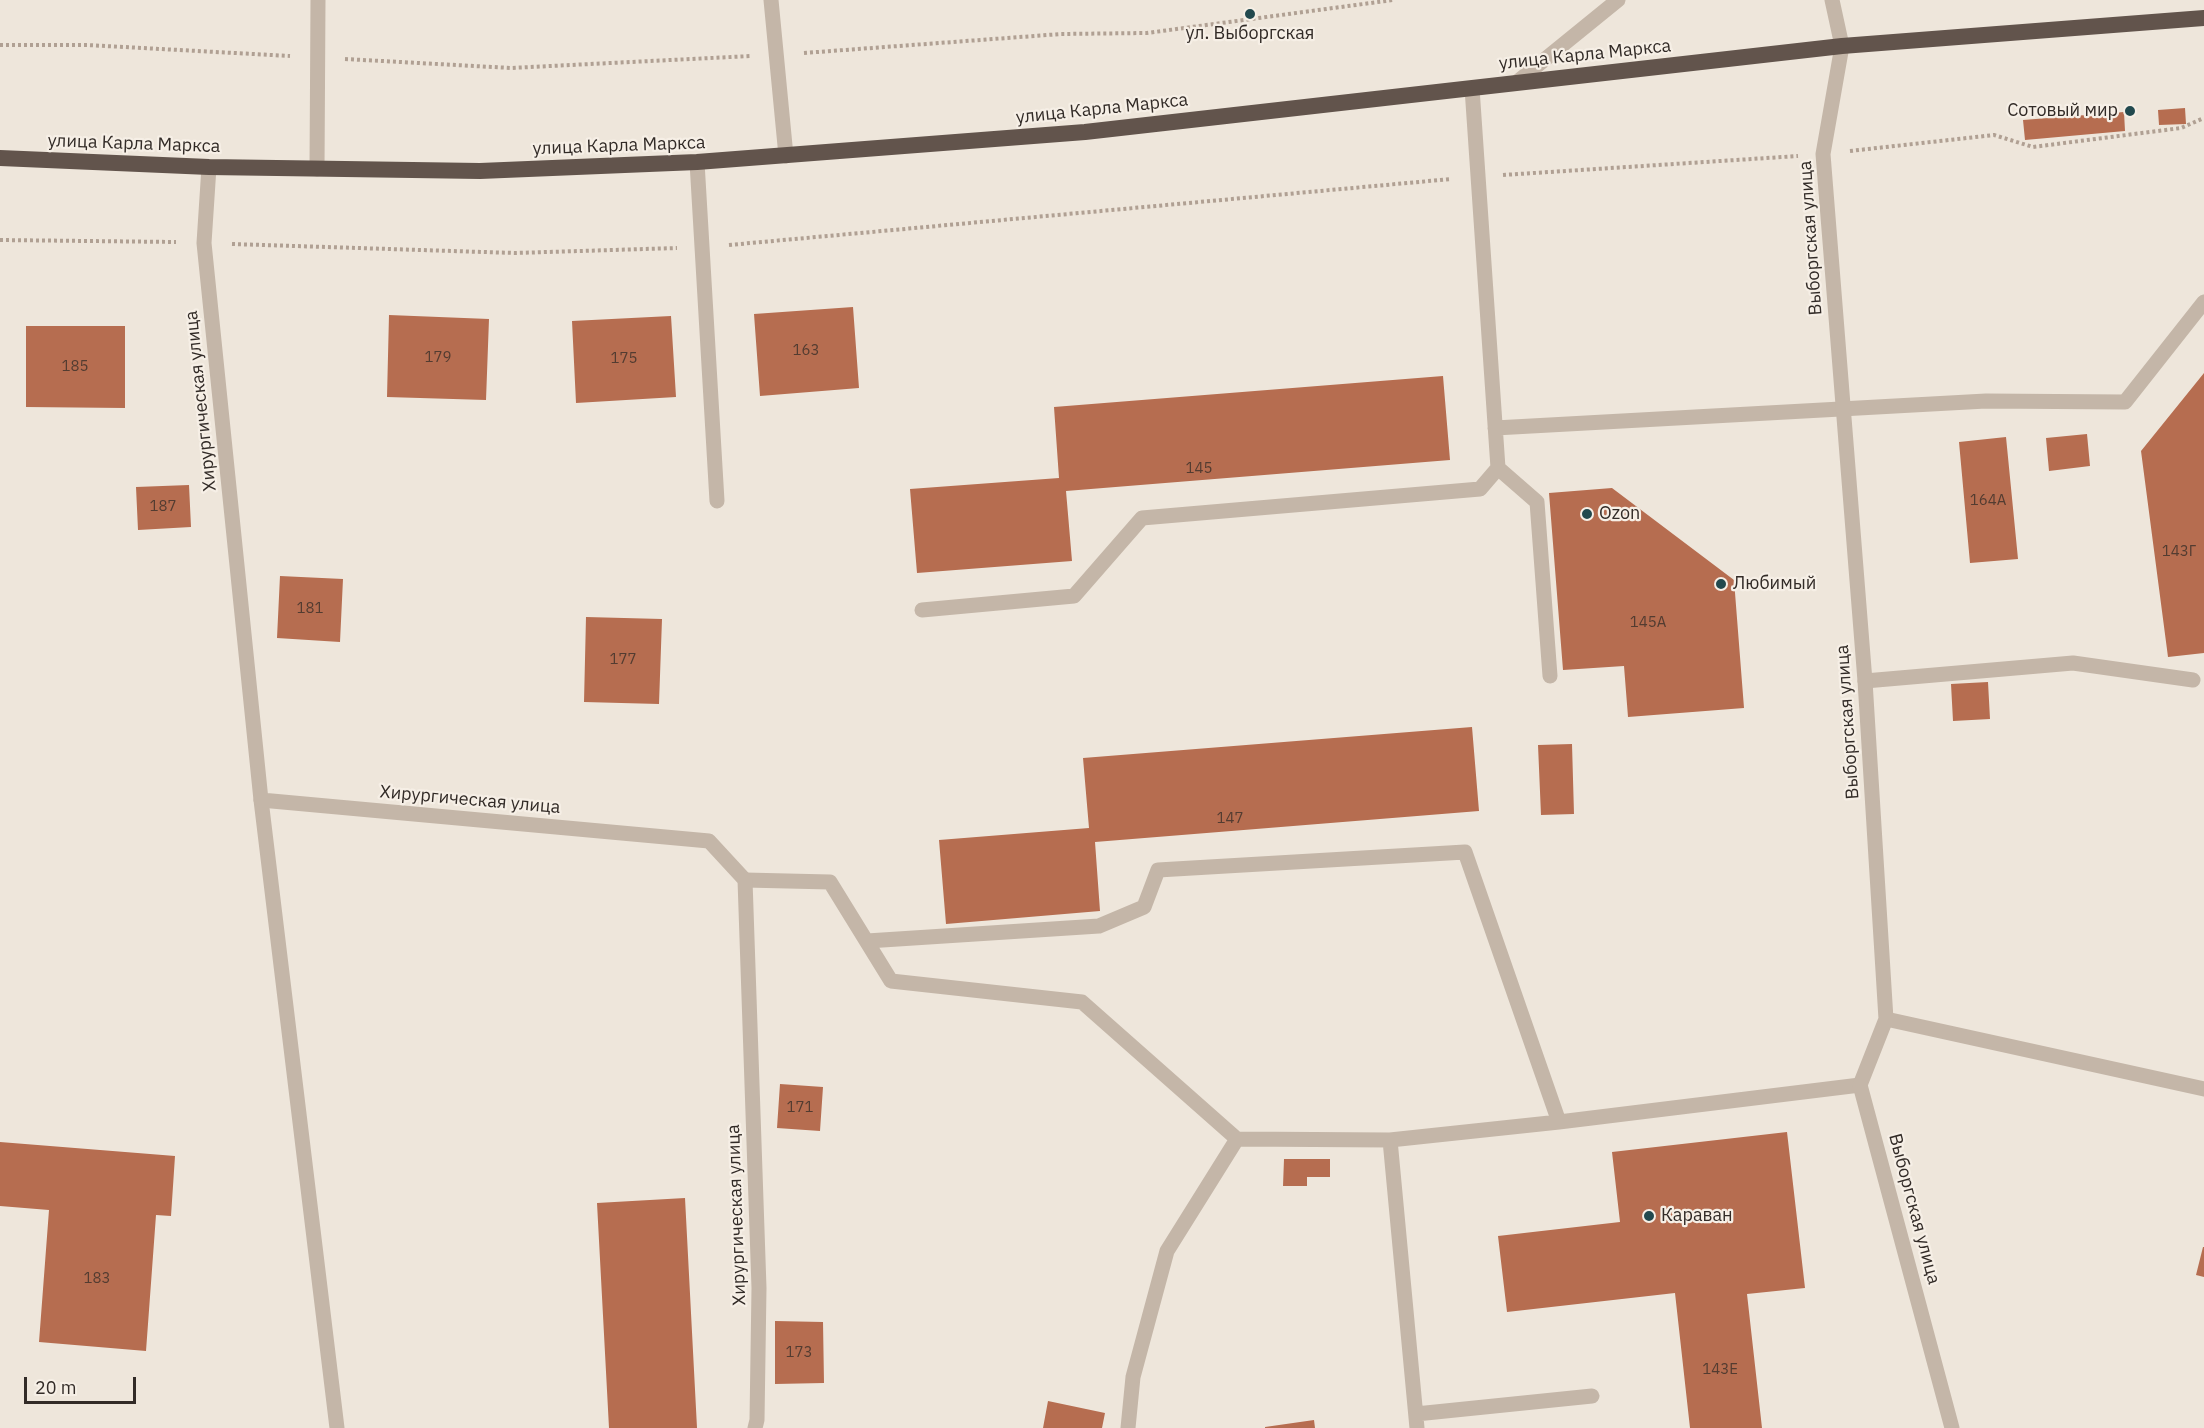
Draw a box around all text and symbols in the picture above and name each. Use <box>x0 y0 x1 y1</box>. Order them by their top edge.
marker: ул. Выборгская <box>1243 7 1257 21</box>
place label: ул. Выборгская <box>1186 23 1314 45</box>
street label: улица Карла Маркса <box>1498 35 1672 75</box>
street label: улица Карла Маркса <box>1015 89 1189 129</box>
place label: Сотовый мир <box>2007 100 2118 122</box>
marker: Сотовый мир <box>2123 104 2137 118</box>
street label: улица Карла Маркса <box>47 130 221 158</box>
street label: улица Карла Маркса <box>532 132 706 160</box>
street label: Выборгская улица <box>1795 160 1827 316</box>
street label: Хирургическая улица <box>181 310 221 492</box>
house number: 163 <box>793 342 819 360</box>
house number: 179 <box>425 349 451 367</box>
house number: 175 <box>611 350 637 368</box>
house number: 185 <box>62 358 88 376</box>
house number: 145 <box>1186 460 1212 478</box>
house number: 164А <box>1970 492 2006 510</box>
house number: 187 <box>150 498 176 516</box>
place label: Ozon <box>1599 503 1640 525</box>
marker: Ozon <box>1580 507 1594 521</box>
house number: 143Г <box>2162 543 2196 561</box>
place label: Любимый <box>1733 573 1816 595</box>
marker: Любимый <box>1714 577 1728 591</box>
house number: 181 <box>297 600 323 618</box>
house number: 145А <box>1630 614 1666 632</box>
street label: Выборгская улица <box>1832 644 1864 800</box>
house number: 177 <box>610 651 636 669</box>
street label: Хирургическая улица <box>379 781 561 819</box>
house number: 147 <box>1217 810 1243 828</box>
house number: 171 <box>787 1099 813 1117</box>
street label: Хирургическая улица <box>723 1124 751 1306</box>
street label: Выборгская улица <box>1884 1131 1944 1287</box>
place label: Караван <box>1661 1205 1733 1227</box>
marker: Караван <box>1642 1209 1656 1223</box>
house number: 183 <box>84 1270 110 1288</box>
house number: 173 <box>786 1344 812 1362</box>
house number: 143Е <box>1702 1361 1738 1379</box>
scale bar <box>27 1365 140 1403</box>
text: 20 m <box>35 1376 77 1399</box>

